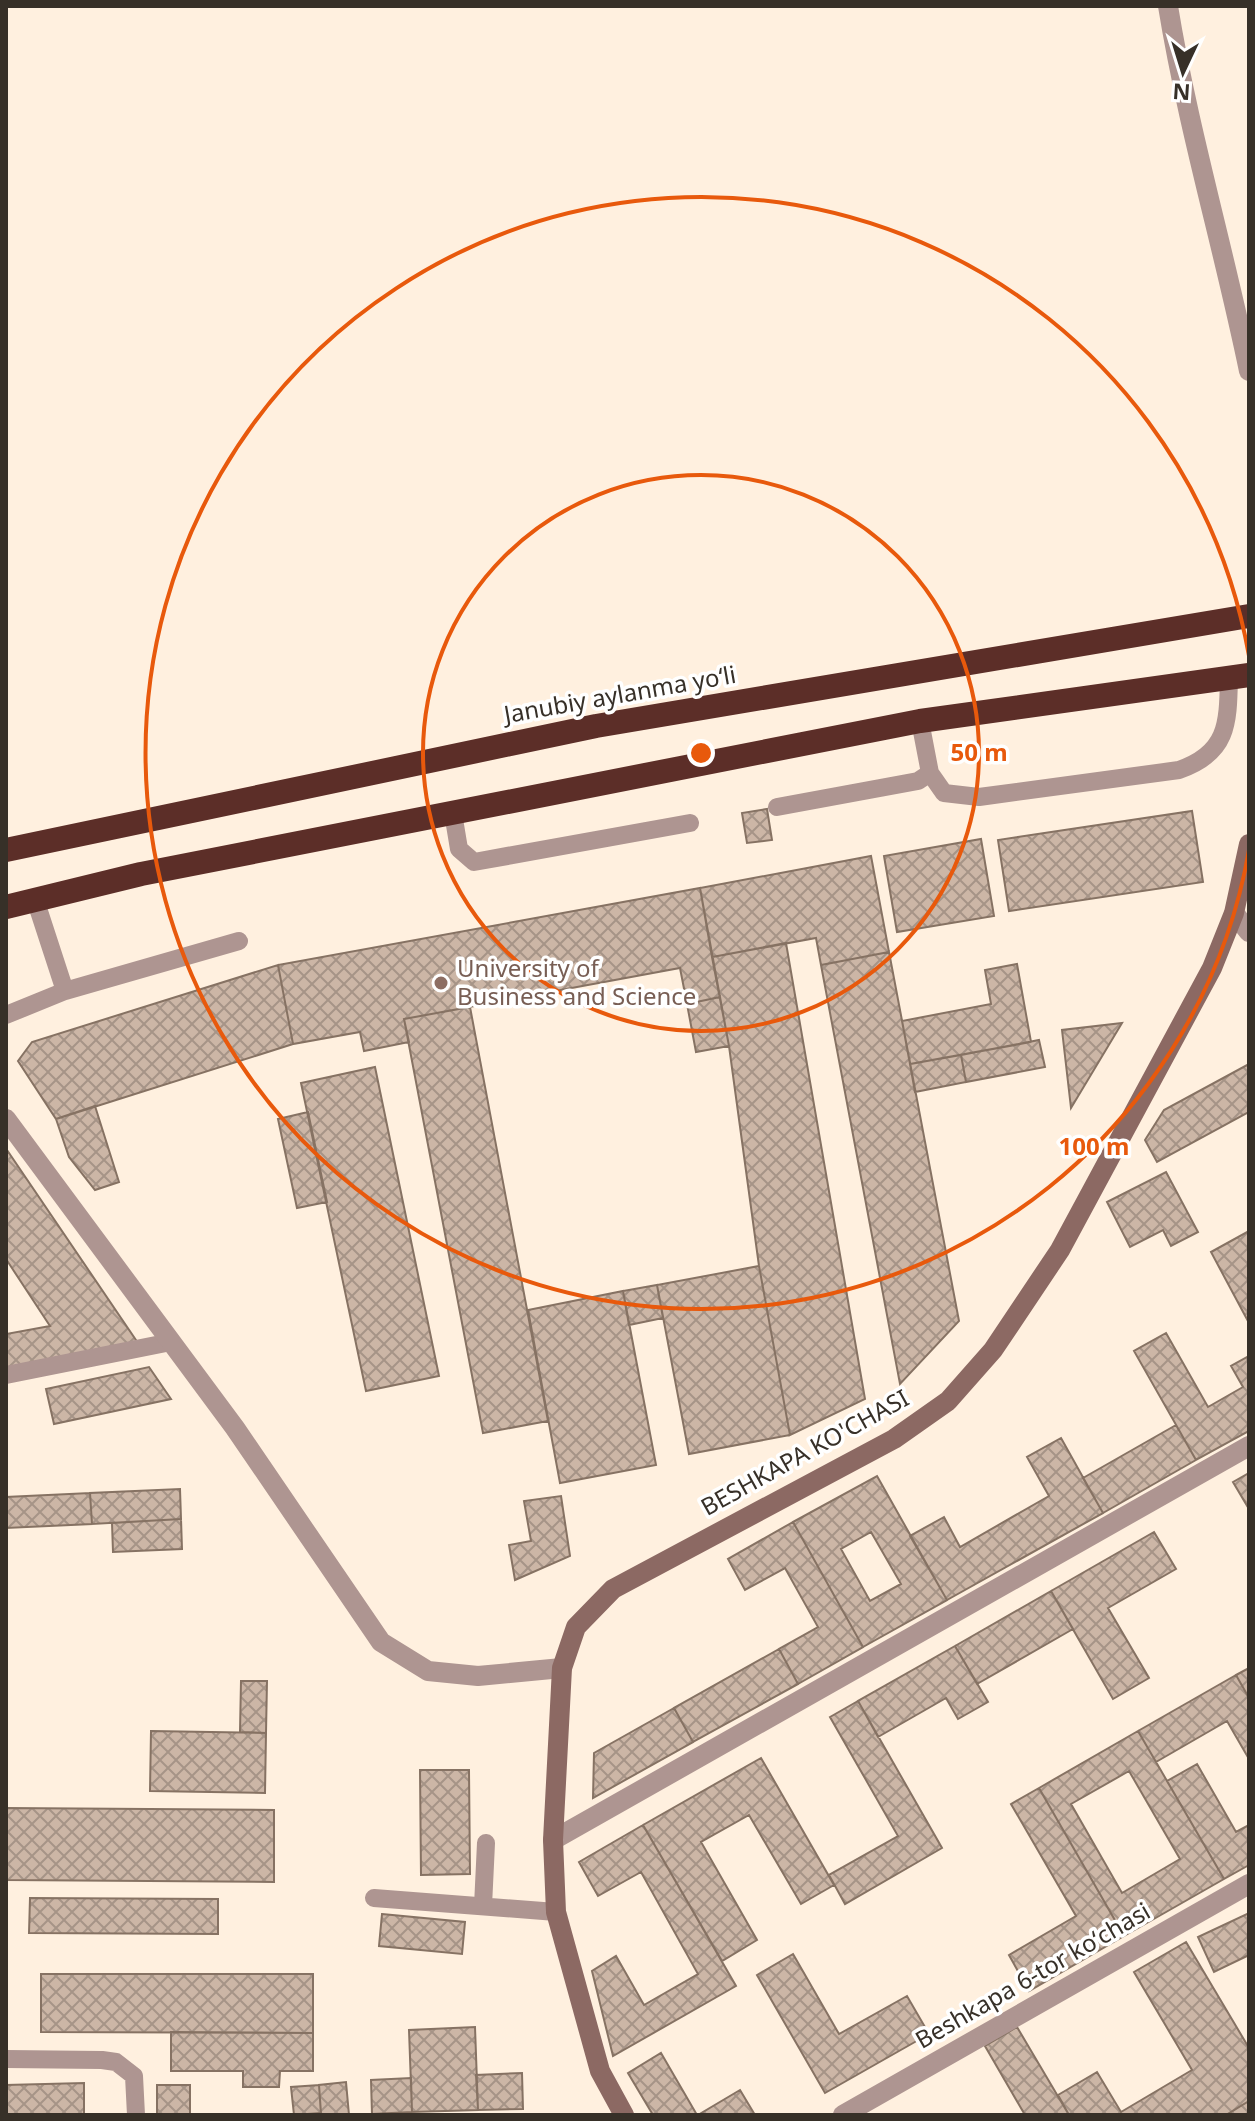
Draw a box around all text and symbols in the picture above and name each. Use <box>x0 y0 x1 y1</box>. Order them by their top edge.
north arrow <box>1143 32 1223 112</box>
text: N <box>1172 77 1192 109</box>
street label: Janubiy aylanma yoʻli <box>499 657 738 731</box>
text: 50 m <box>950 735 1008 768</box>
centre of rings <box>687 739 715 767</box>
place label: University of Business and Science <box>457 951 696 1012</box>
marker: University of Business and Science <box>432 974 450 992</box>
text: 100 m <box>1059 1129 1129 1162</box>
street label: BESHKAPA KO'CHASI <box>694 1381 914 1523</box>
street label: Beshkapa 6-tor koʻchasi <box>909 1894 1156 2056</box>

